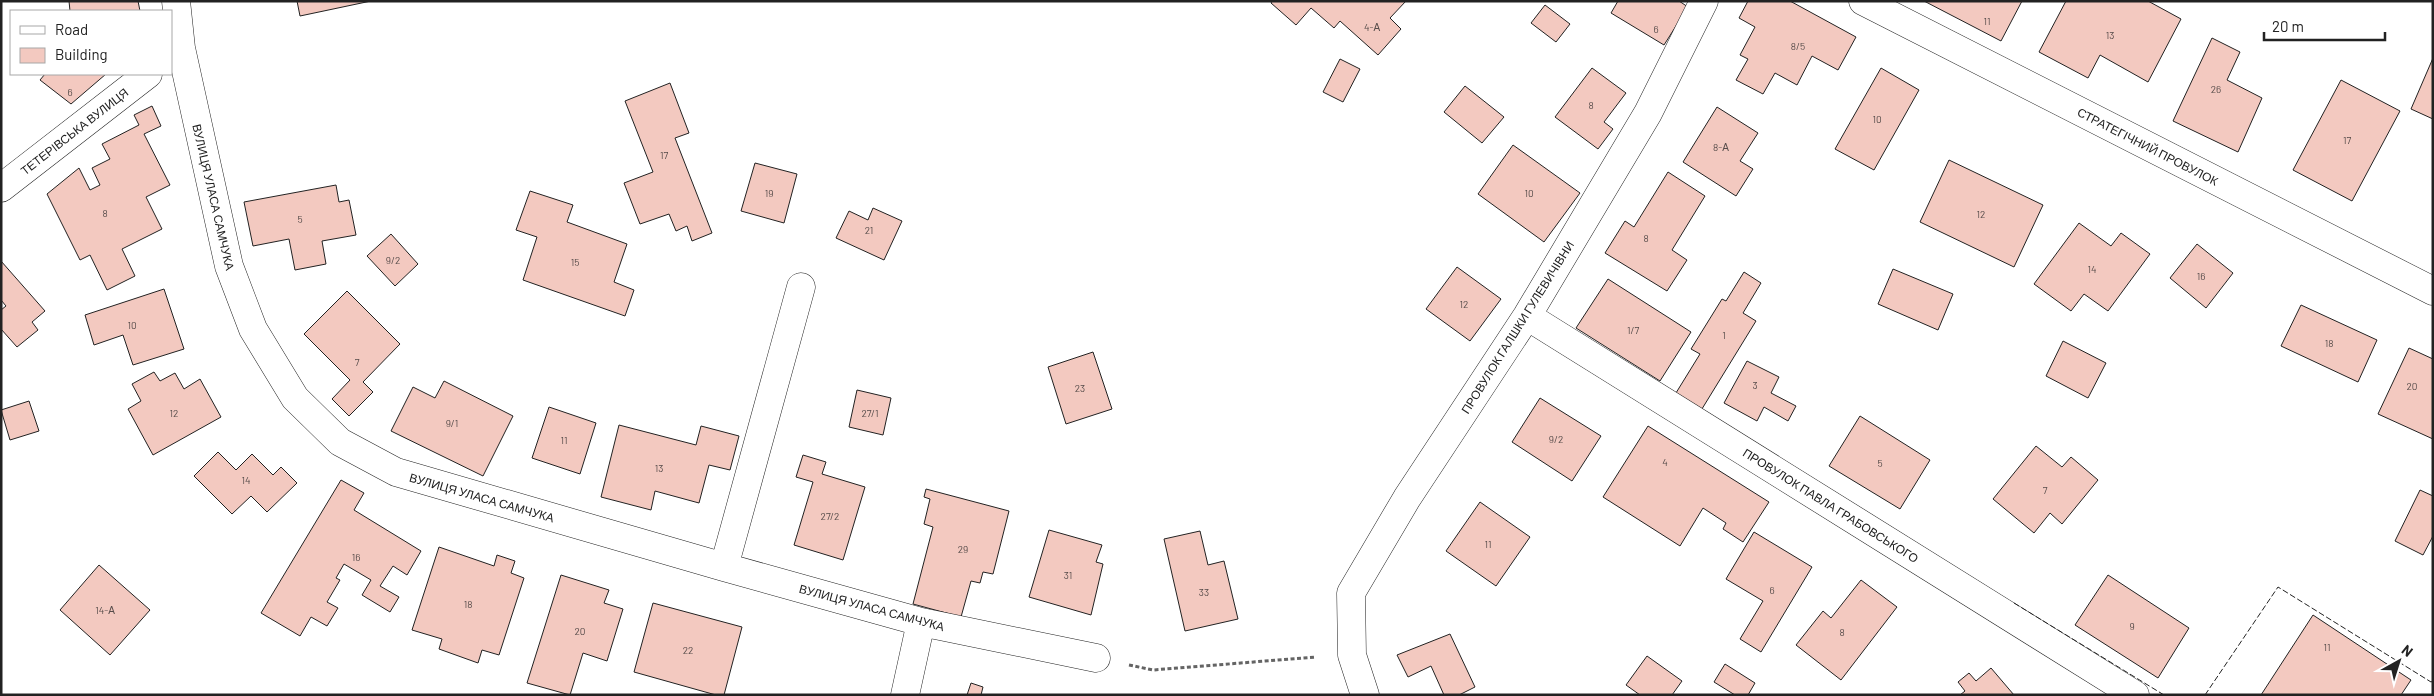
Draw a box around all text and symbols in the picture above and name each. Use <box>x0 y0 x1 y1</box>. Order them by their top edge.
legend <box>10 10 172 75</box>
scale bar <box>2264 10 2385 42</box>
house number: 11 <box>1983 15 1991 27</box>
text: 20 m <box>2272 17 2304 35</box>
text: Road <box>55 20 88 38</box>
house number: 4-А <box>1364 21 1380 33</box>
house number: 6 <box>1653 23 1659 35</box>
house number: 13 <box>2106 29 2114 41</box>
house number: 8/5 <box>1791 40 1805 52</box>
text: Building <box>55 45 108 63</box>
house number: 26 <box>2211 83 2221 95</box>
street label: ТЕТЕРІВСЬКА ВУЛИЦЯ <box>18 85 131 178</box>
house number: 6 <box>67 86 73 98</box>
house number: 8 <box>1588 99 1594 111</box>
street label: СТРАТЕГІЧНИЙ ПРОВУЛОК <box>2075 104 2221 188</box>
house number: 10 <box>1872 113 1882 125</box>
street label: ВУЛИЦЯ УЛАСА САМЧУКА <box>189 122 238 272</box>
house number: 17 <box>2343 134 2351 146</box>
house number: 8-А <box>1713 141 1729 153</box>
house number: 17 <box>660 149 668 161</box>
house number: 19 <box>765 187 773 199</box>
house number: 10 <box>1524 187 1534 199</box>
house number: 8 <box>102 207 108 219</box>
house number: 12 <box>1977 208 1985 220</box>
house number: 5 <box>297 213 303 225</box>
house number: 21 <box>865 224 873 236</box>
house number: 8 <box>1643 232 1649 244</box>
street label: ПРОВУЛОК ГАЛШКИ ГУЛЕВИЧІВНИ <box>1458 238 1576 416</box>
house number: 9/2 <box>386 254 400 266</box>
house number: 15 <box>571 256 579 268</box>
house number: 14 <box>2087 263 2097 275</box>
house number: 16 <box>2197 270 2205 282</box>
house number: 12 <box>1460 298 1468 310</box>
house number: 10 <box>127 319 137 331</box>
house number: 1/7 <box>1627 324 1639 336</box>
house number: 1 <box>1722 329 1726 341</box>
house number: 18 <box>2325 337 2333 349</box>
house number: 7 <box>355 356 360 368</box>
house number: 3 <box>1752 379 1758 391</box>
house number: 20 <box>2406 380 2418 392</box>
house number: 23 <box>1075 382 1085 394</box>
house number: 12 <box>170 407 178 419</box>
house number: 27/1 <box>862 407 879 419</box>
house number: 9/1 <box>446 417 458 429</box>
house number: 9/2 <box>1549 433 1563 445</box>
house number: 11 <box>560 434 568 446</box>
street label: ПРОВУЛОК ПАВЛА ГРАБОВСЬКОГО <box>1741 445 1921 565</box>
house number: 4 <box>1662 456 1668 468</box>
house number: 5 <box>1877 457 1883 469</box>
house number: 13 <box>655 462 663 474</box>
street label: ВУЛИЦЯ УЛАСА САМЧУКА <box>408 470 556 525</box>
house number: 14 <box>241 474 251 486</box>
house number: 7 <box>2043 484 2048 496</box>
house number: 27/2 <box>821 510 839 522</box>
house number: 11 <box>1484 538 1492 550</box>
house number: 29 <box>958 543 968 555</box>
house number: 16 <box>352 551 360 563</box>
house number: 31 <box>1064 569 1072 581</box>
street label: ВУЛИЦЯ УЛАСА САМЧУКА <box>798 581 946 634</box>
house number: 6 <box>1769 584 1775 596</box>
house number: 33 <box>1199 586 1209 598</box>
house number: 18 <box>464 598 472 610</box>
house number: 14-А <box>95 604 115 616</box>
house number: 9 <box>2129 620 2135 632</box>
house number: 20 <box>574 625 586 637</box>
house number: 8 <box>1839 626 1845 638</box>
north arrow <box>2374 636 2424 686</box>
house number: 11 <box>2323 641 2331 653</box>
text: N <box>2399 641 2416 660</box>
house number: 22 <box>683 644 693 656</box>

